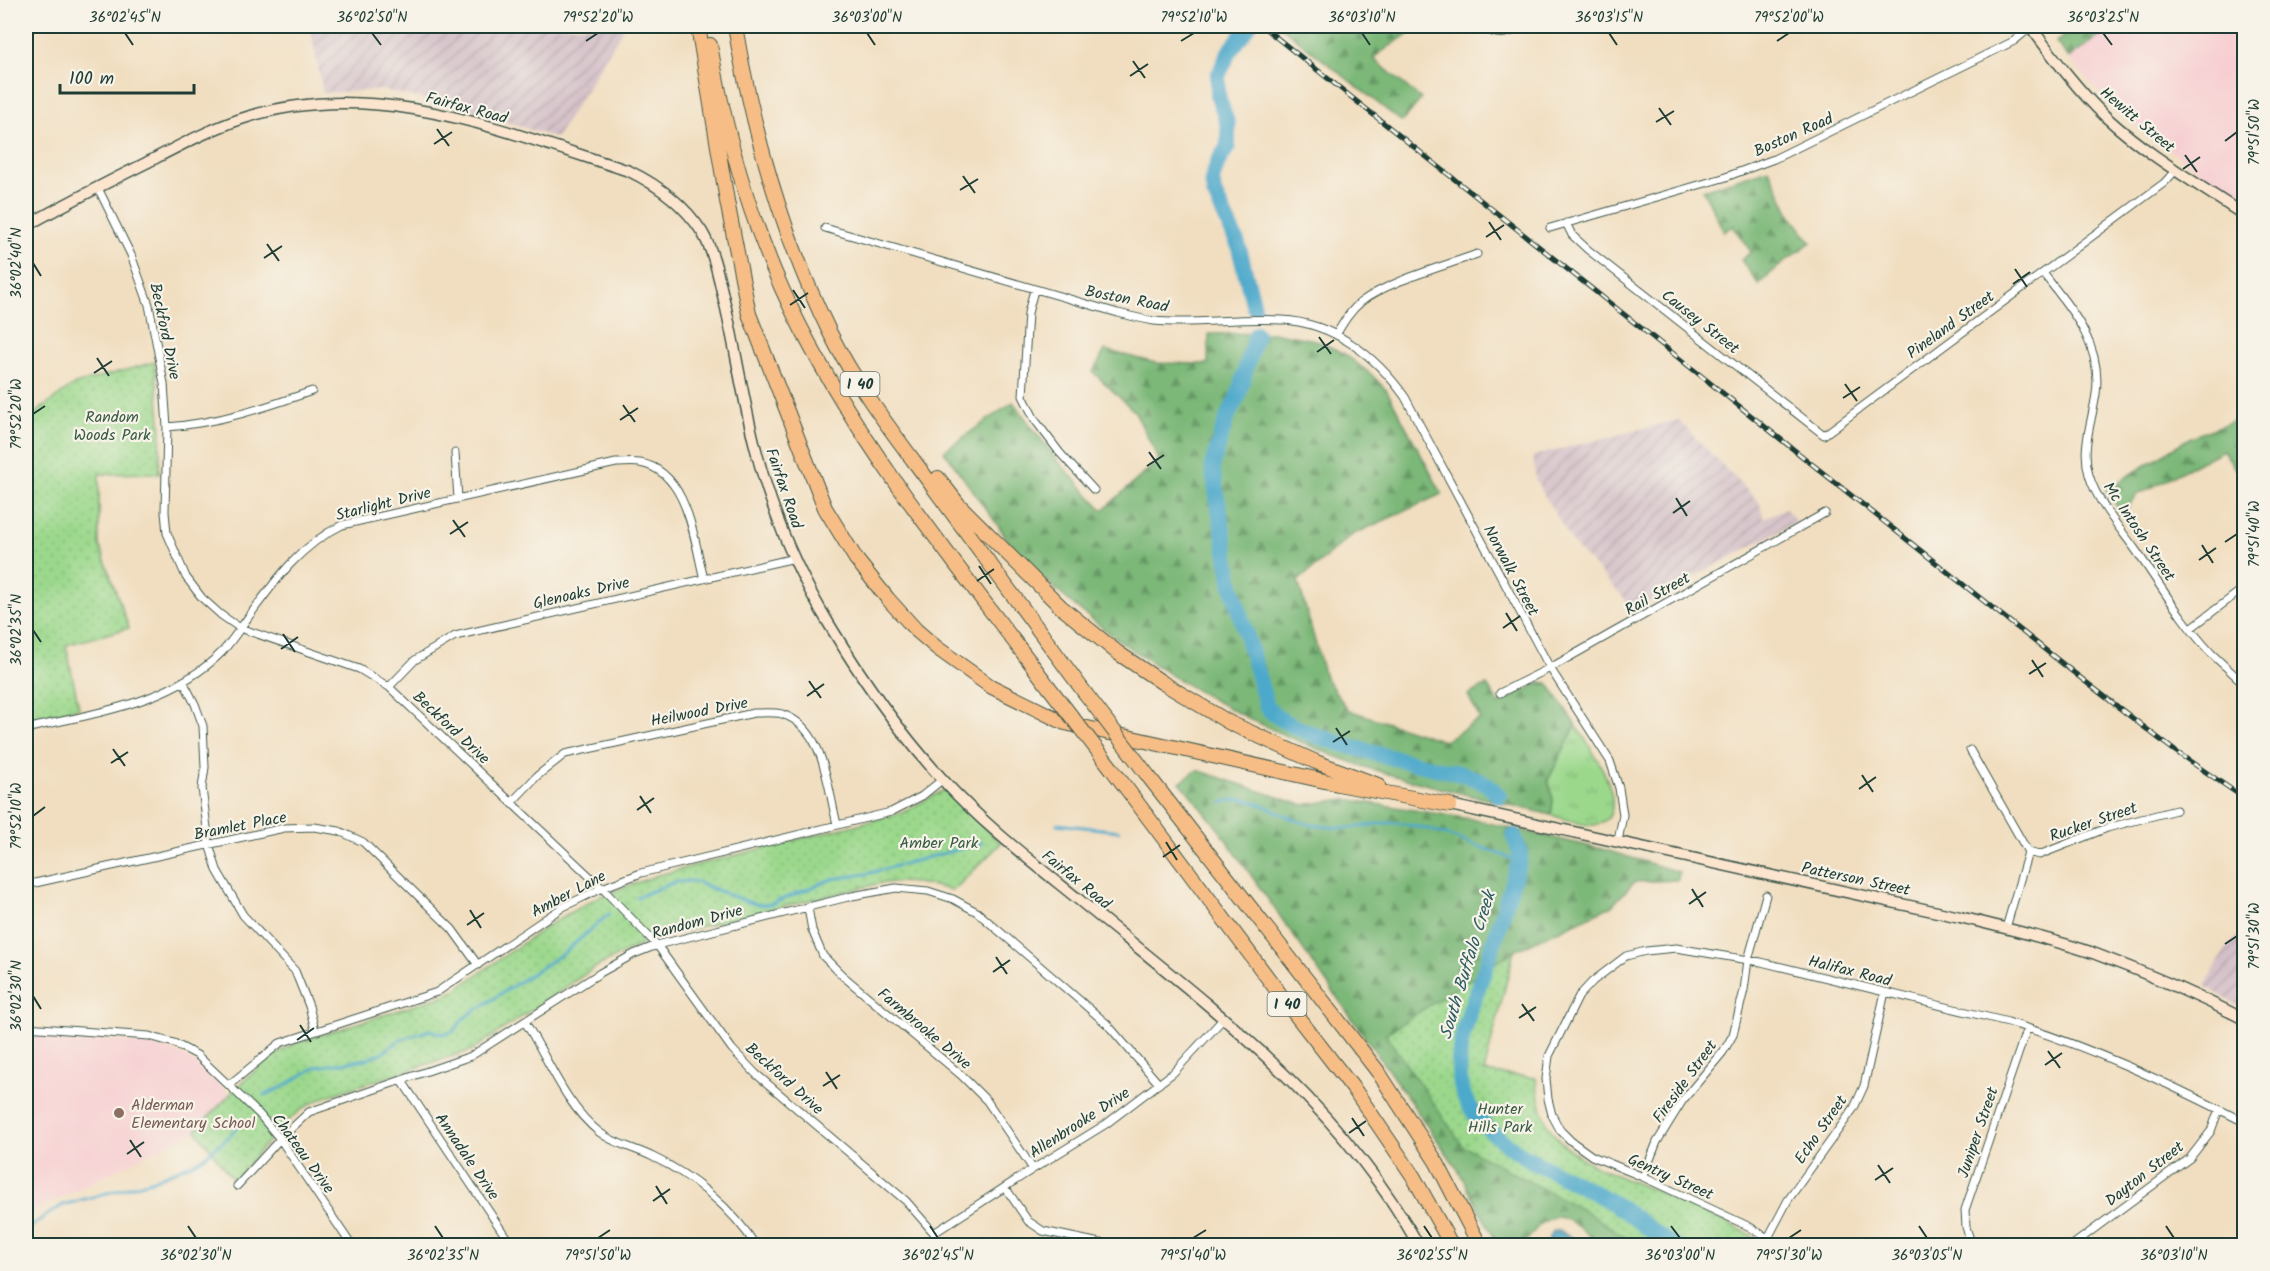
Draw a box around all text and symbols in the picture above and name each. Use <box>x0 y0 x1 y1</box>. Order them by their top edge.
text: 36°02'45"N <box>89 6 161 30</box>
text: 36°02'50"N <box>336 6 408 30</box>
text: 79°52'20"W <box>562 6 634 30</box>
text: 36°03'00"N <box>832 6 902 30</box>
text: 79°52'10"W <box>1160 6 1228 30</box>
text: 36°03'10"N <box>1328 6 1396 30</box>
text: 36°03'15"N <box>1575 6 1643 30</box>
text: 79°52'00"W <box>1754 6 1824 30</box>
text: 36°03'25"N <box>2067 6 2139 30</box>
scale bar <box>60 57 194 95</box>
text: 100 m <box>69 65 114 94</box>
street label: Hewitt Street <box>2094 81 2181 160</box>
street label: Fairfax Road <box>423 86 511 132</box>
text: 79°51'50"W <box>2243 98 2267 165</box>
street label: Boston Road <box>1750 106 1838 164</box>
text: 36°02'40"N <box>5 227 29 299</box>
street label: Boston Road <box>1083 279 1172 320</box>
street label: Beckford Drive <box>142 281 187 382</box>
street label: Causey Street <box>1656 284 1745 361</box>
street label: Pineland Street <box>1902 284 2001 366</box>
road number: I 40 <box>840 372 880 396</box>
text: 79°52'20"W <box>5 378 29 450</box>
park label: Random Woods Park <box>73 405 151 448</box>
street label: Fairfax Road <box>758 445 809 533</box>
street label: Mc Intosh Street <box>2096 477 2182 587</box>
street label: Starlight Drive <box>333 481 434 528</box>
text: 79°51'40"W <box>2243 500 2267 567</box>
street label: Norwalk Street <box>1476 521 1546 621</box>
street label: Rail Street <box>1620 566 1696 623</box>
street label: Glenoaks Drive <box>531 570 632 617</box>
text: 36°02'35"N <box>5 594 29 666</box>
street label: Beckford Drive <box>406 685 495 771</box>
street label: Heilwood Drive <box>648 691 750 734</box>
text: 79°52'10"W <box>5 782 29 850</box>
street label: Rucker Street <box>2046 795 2141 849</box>
street label: Bramlet Place <box>192 805 289 848</box>
park label: Amber Park <box>900 831 979 856</box>
street label: Fairfax Road <box>1036 844 1117 917</box>
street label: Patterson Street <box>1799 856 1913 903</box>
street label: Amber Lane <box>527 864 611 925</box>
water label: South Buffalo Creek <box>1432 885 1505 1043</box>
street label: Random Drive <box>649 898 746 947</box>
text: 79°51'30"W <box>2243 902 2267 970</box>
street label: Halifax Road <box>1805 949 1895 994</box>
text: 36°02'30"N <box>5 960 29 1032</box>
street label: Farmbrooke Drive <box>871 982 977 1076</box>
road number: I 40 <box>1268 992 1306 1016</box>
street label: Fireside Street <box>1646 1034 1724 1129</box>
street label: Beckford Drive <box>739 1037 829 1121</box>
street label: Allenbrooke Drive <box>1024 1081 1135 1165</box>
street label: Juniper Street <box>1951 1083 2006 1181</box>
street label: Echo Street <box>1788 1090 1855 1170</box>
place label: Alderman Elementary School <box>131 1093 256 1136</box>
park label: Hunter Hills Park <box>1468 1097 1533 1140</box>
marker: Alderman Elementary School <box>112 1106 126 1120</box>
street label: Chateau Drive <box>265 1108 341 1199</box>
street label: Annadale Drive <box>428 1108 505 1206</box>
street label: Dayton Street <box>2100 1135 2190 1213</box>
street label: Gentry Street <box>1624 1147 1718 1208</box>
text: 36°02'30"N <box>160 1244 232 1268</box>
text: 36°02'35"N <box>407 1244 479 1268</box>
text: 79°51'50"W <box>565 1244 632 1268</box>
text: 36°02'45"N <box>902 1244 974 1268</box>
text: 79°51'40"W <box>1160 1244 1227 1268</box>
text: 36°02'55"N <box>1396 1244 1468 1268</box>
text: 36°03'00"N <box>1645 1244 1715 1268</box>
text: 79°51'30"W <box>1755 1244 1823 1268</box>
text: 36°03'05"N <box>1892 1244 1962 1268</box>
text: 36°03'10"N <box>2140 1244 2208 1268</box>

